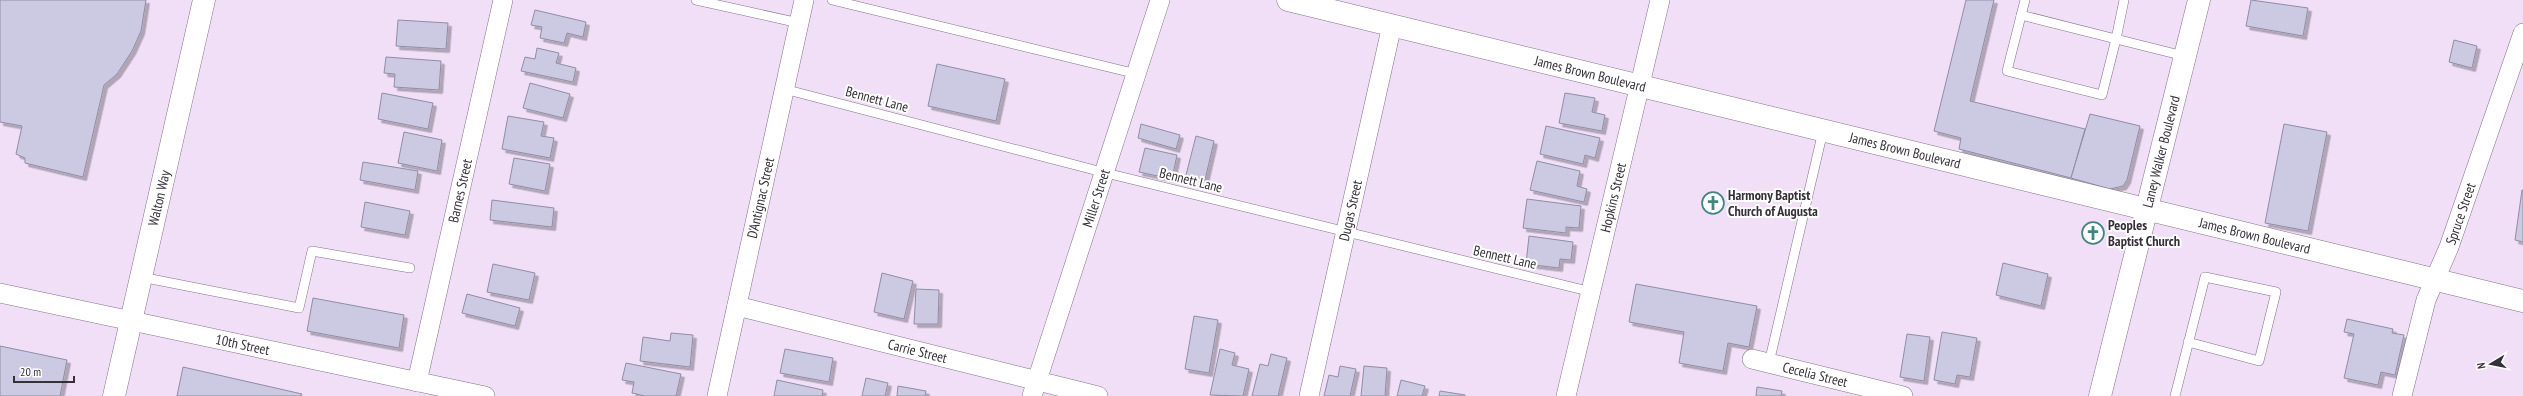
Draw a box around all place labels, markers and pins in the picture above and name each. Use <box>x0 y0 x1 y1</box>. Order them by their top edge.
place label: Harmony Baptist Church of Augusta <box>1728 186 1818 220</box>
church icon: Harmony Baptist Church of Augusta <box>1700 190 1726 216</box>
place label: Peoples Baptist Church <box>2108 216 2180 250</box>
church icon: Peoples Baptist Church <box>2080 220 2106 246</box>

